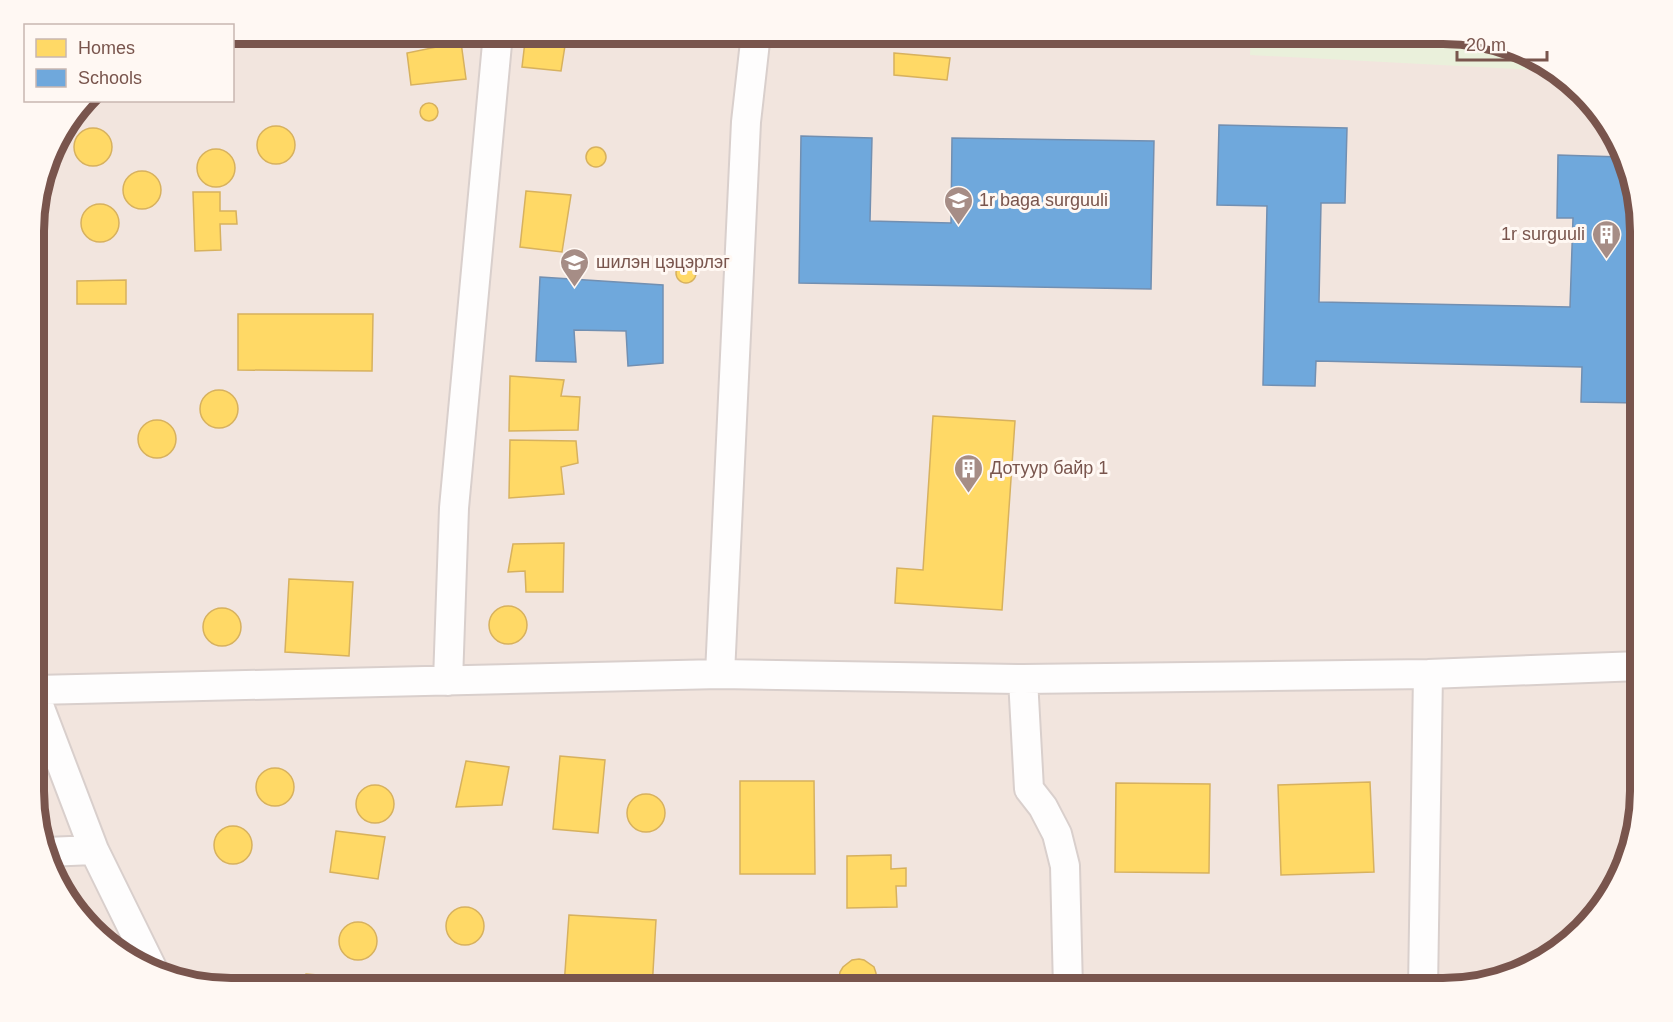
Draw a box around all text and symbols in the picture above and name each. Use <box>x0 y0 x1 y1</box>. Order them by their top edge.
legend <box>24 24 234 102</box>
scale bar <box>1457 24 1547 62</box>
text: 20 m <box>1466 35 1506 55</box>
text: Homes <box>78 38 135 58</box>
text: Schools <box>78 68 142 88</box>
school or university icon: 1r baga surguuli <box>942 184 974 226</box>
place label: 1r baga surguuli <box>979 190 1108 210</box>
building icon: 1r surguuli <box>1590 218 1622 260</box>
place label: 1r surguuli <box>1501 224 1585 244</box>
school or university icon: шилэн цэцэрлэг <box>559 246 591 288</box>
place label: шилэн цэцэрлэг <box>596 252 730 272</box>
building icon: Дотуур байр 1 <box>953 452 985 494</box>
place label: Дотуур байр 1 <box>990 458 1108 478</box>

